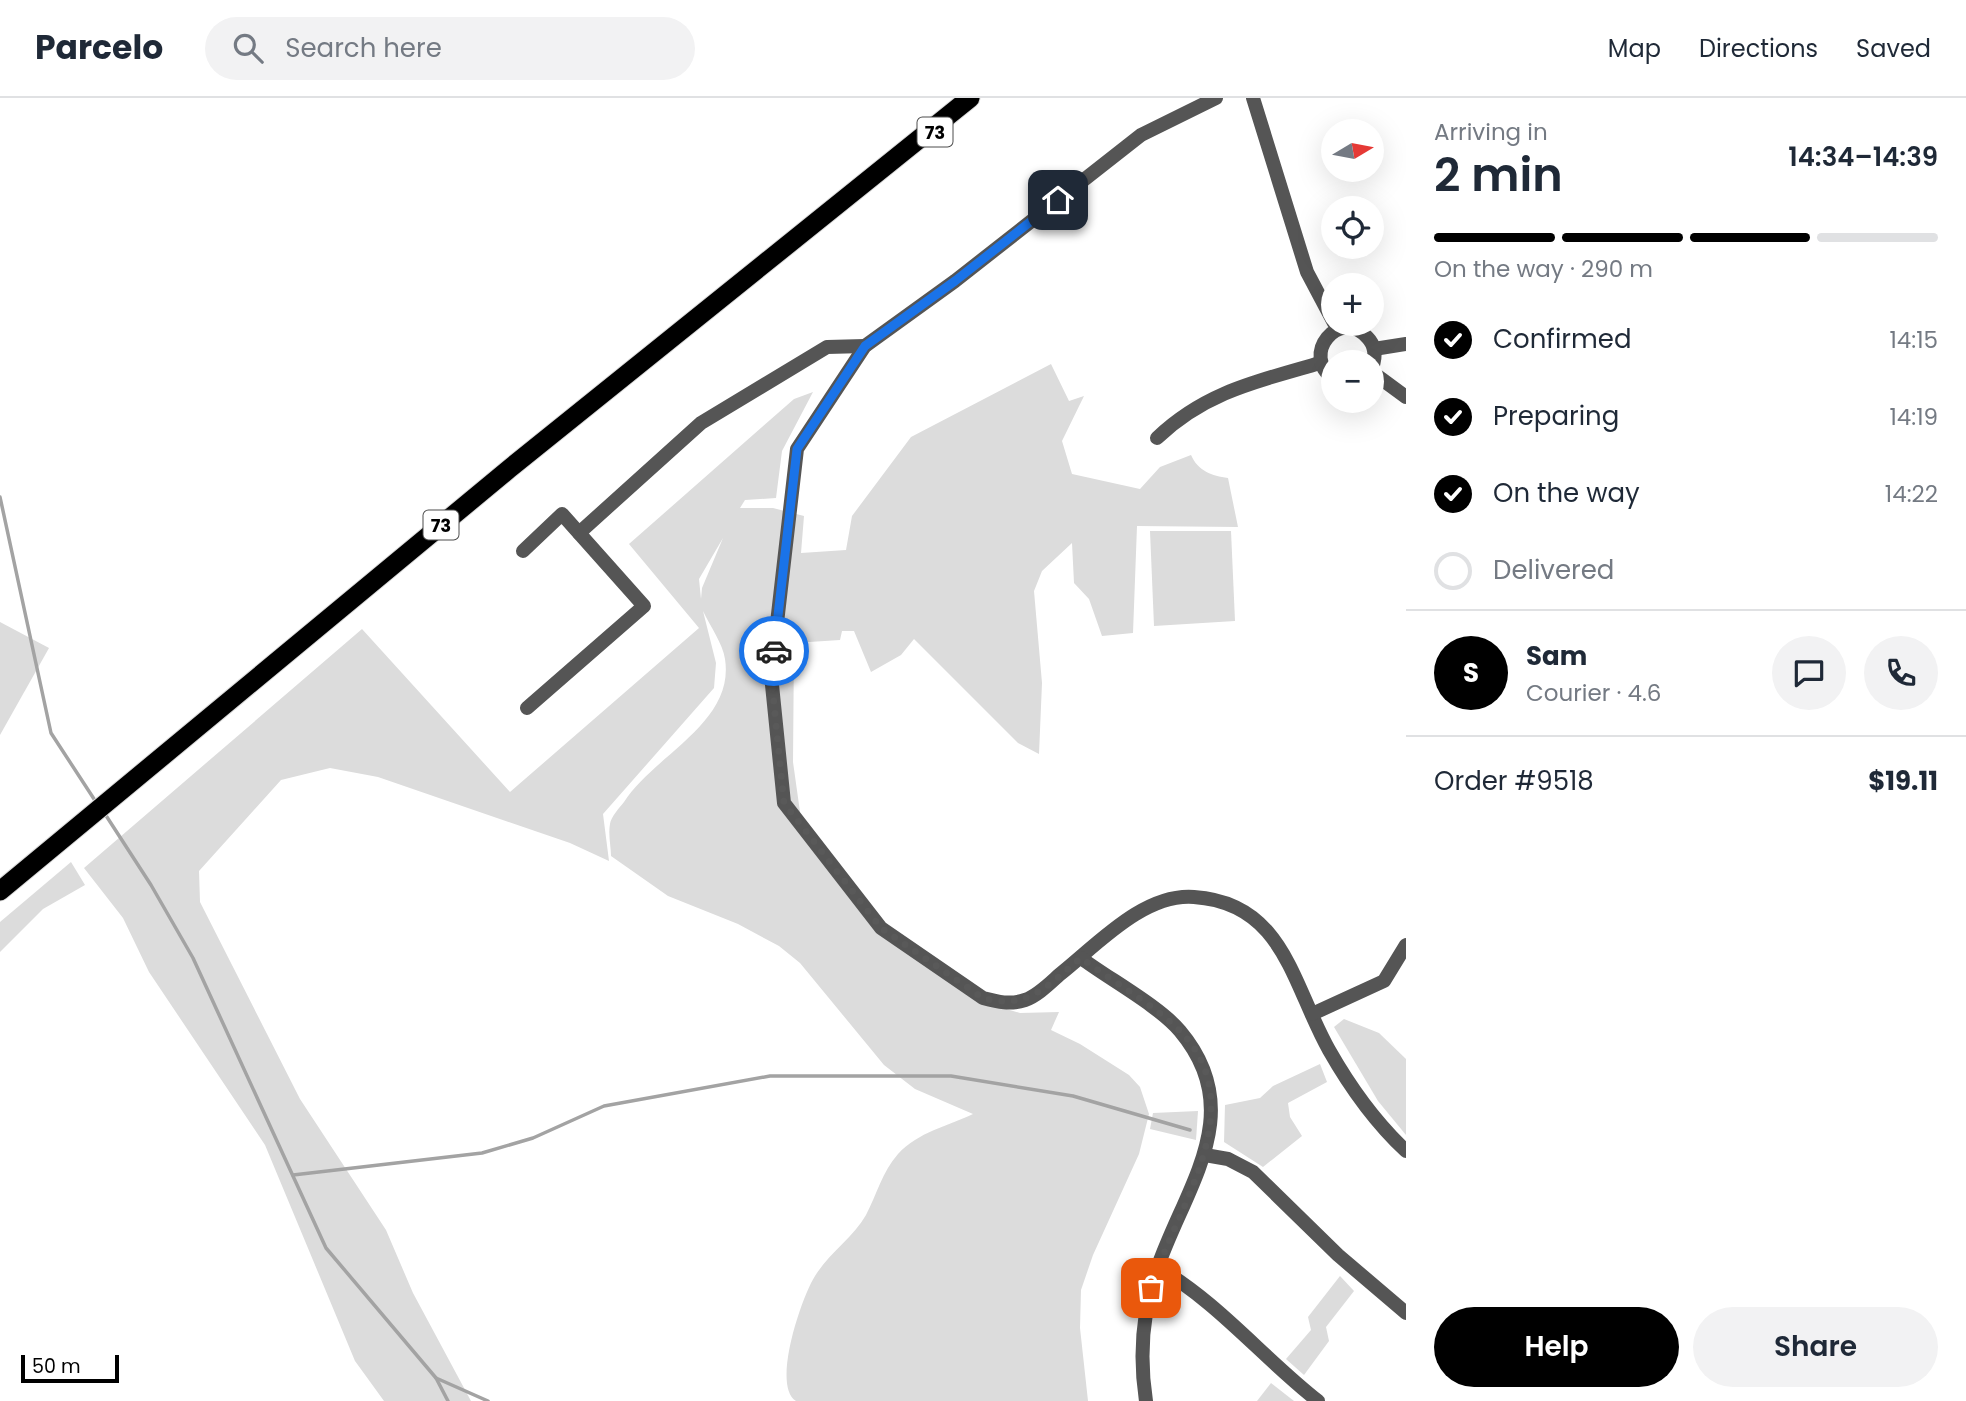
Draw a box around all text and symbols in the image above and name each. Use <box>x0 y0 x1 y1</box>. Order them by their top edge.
search box <box>205 17 695 80</box>
text: Parcelo <box>35 24 163 71</box>
icon: search <box>229 29 267 67</box>
text: Search here <box>285 30 442 66</box>
text: Map <box>1608 32 1661 65</box>
text: Directions <box>1699 32 1818 65</box>
text: Saved <box>1856 32 1931 65</box>
text: Arriving in <box>1434 116 1548 148</box>
road number: 73 <box>918 117 953 146</box>
north arrow <box>1321 119 1384 182</box>
map controls <box>1321 119 1384 413</box>
text: 14:34–14:39 <box>1788 139 1938 175</box>
text: 2 min <box>1434 143 1563 207</box>
pin <box>1028 170 1088 230</box>
icon: home <box>1039 181 1077 219</box>
button: locate <box>1321 196 1384 259</box>
text: On the way · 290 m <box>1434 253 1653 285</box>
button: + <box>1321 273 1384 336</box>
icon: check <box>1434 321 1472 359</box>
text: Confirmed <box>1493 321 1631 357</box>
text: 14:15 <box>1889 324 1938 356</box>
button: − <box>1321 350 1384 413</box>
icon: check <box>1434 398 1472 436</box>
text: Preparing <box>1493 398 1619 434</box>
text: 14:19 <box>1889 401 1938 433</box>
icon: check <box>1434 475 1472 513</box>
text: On the way <box>1493 475 1640 511</box>
text: 14:22 <box>1885 478 1938 510</box>
road number: 73 <box>424 510 458 540</box>
text: Delivered <box>1493 552 1614 588</box>
courier <box>739 616 809 686</box>
icon: car <box>755 632 793 670</box>
button: chat <box>1772 636 1846 710</box>
button: phone <box>1864 636 1938 710</box>
text: Sam <box>1526 638 1587 674</box>
text: S <box>1463 655 1479 691</box>
text: Courier · 4.6 <box>1526 677 1661 709</box>
text: Order #9518 <box>1434 763 1594 799</box>
text: $19.11 <box>1868 763 1938 799</box>
pin <box>1121 1258 1181 1318</box>
icon: bag <box>1132 1269 1170 1307</box>
button: Help <box>1434 1307 1679 1387</box>
button: Share <box>1693 1307 1938 1387</box>
scale bar <box>21 1352 119 1384</box>
text: 50 m <box>32 1353 81 1380</box>

